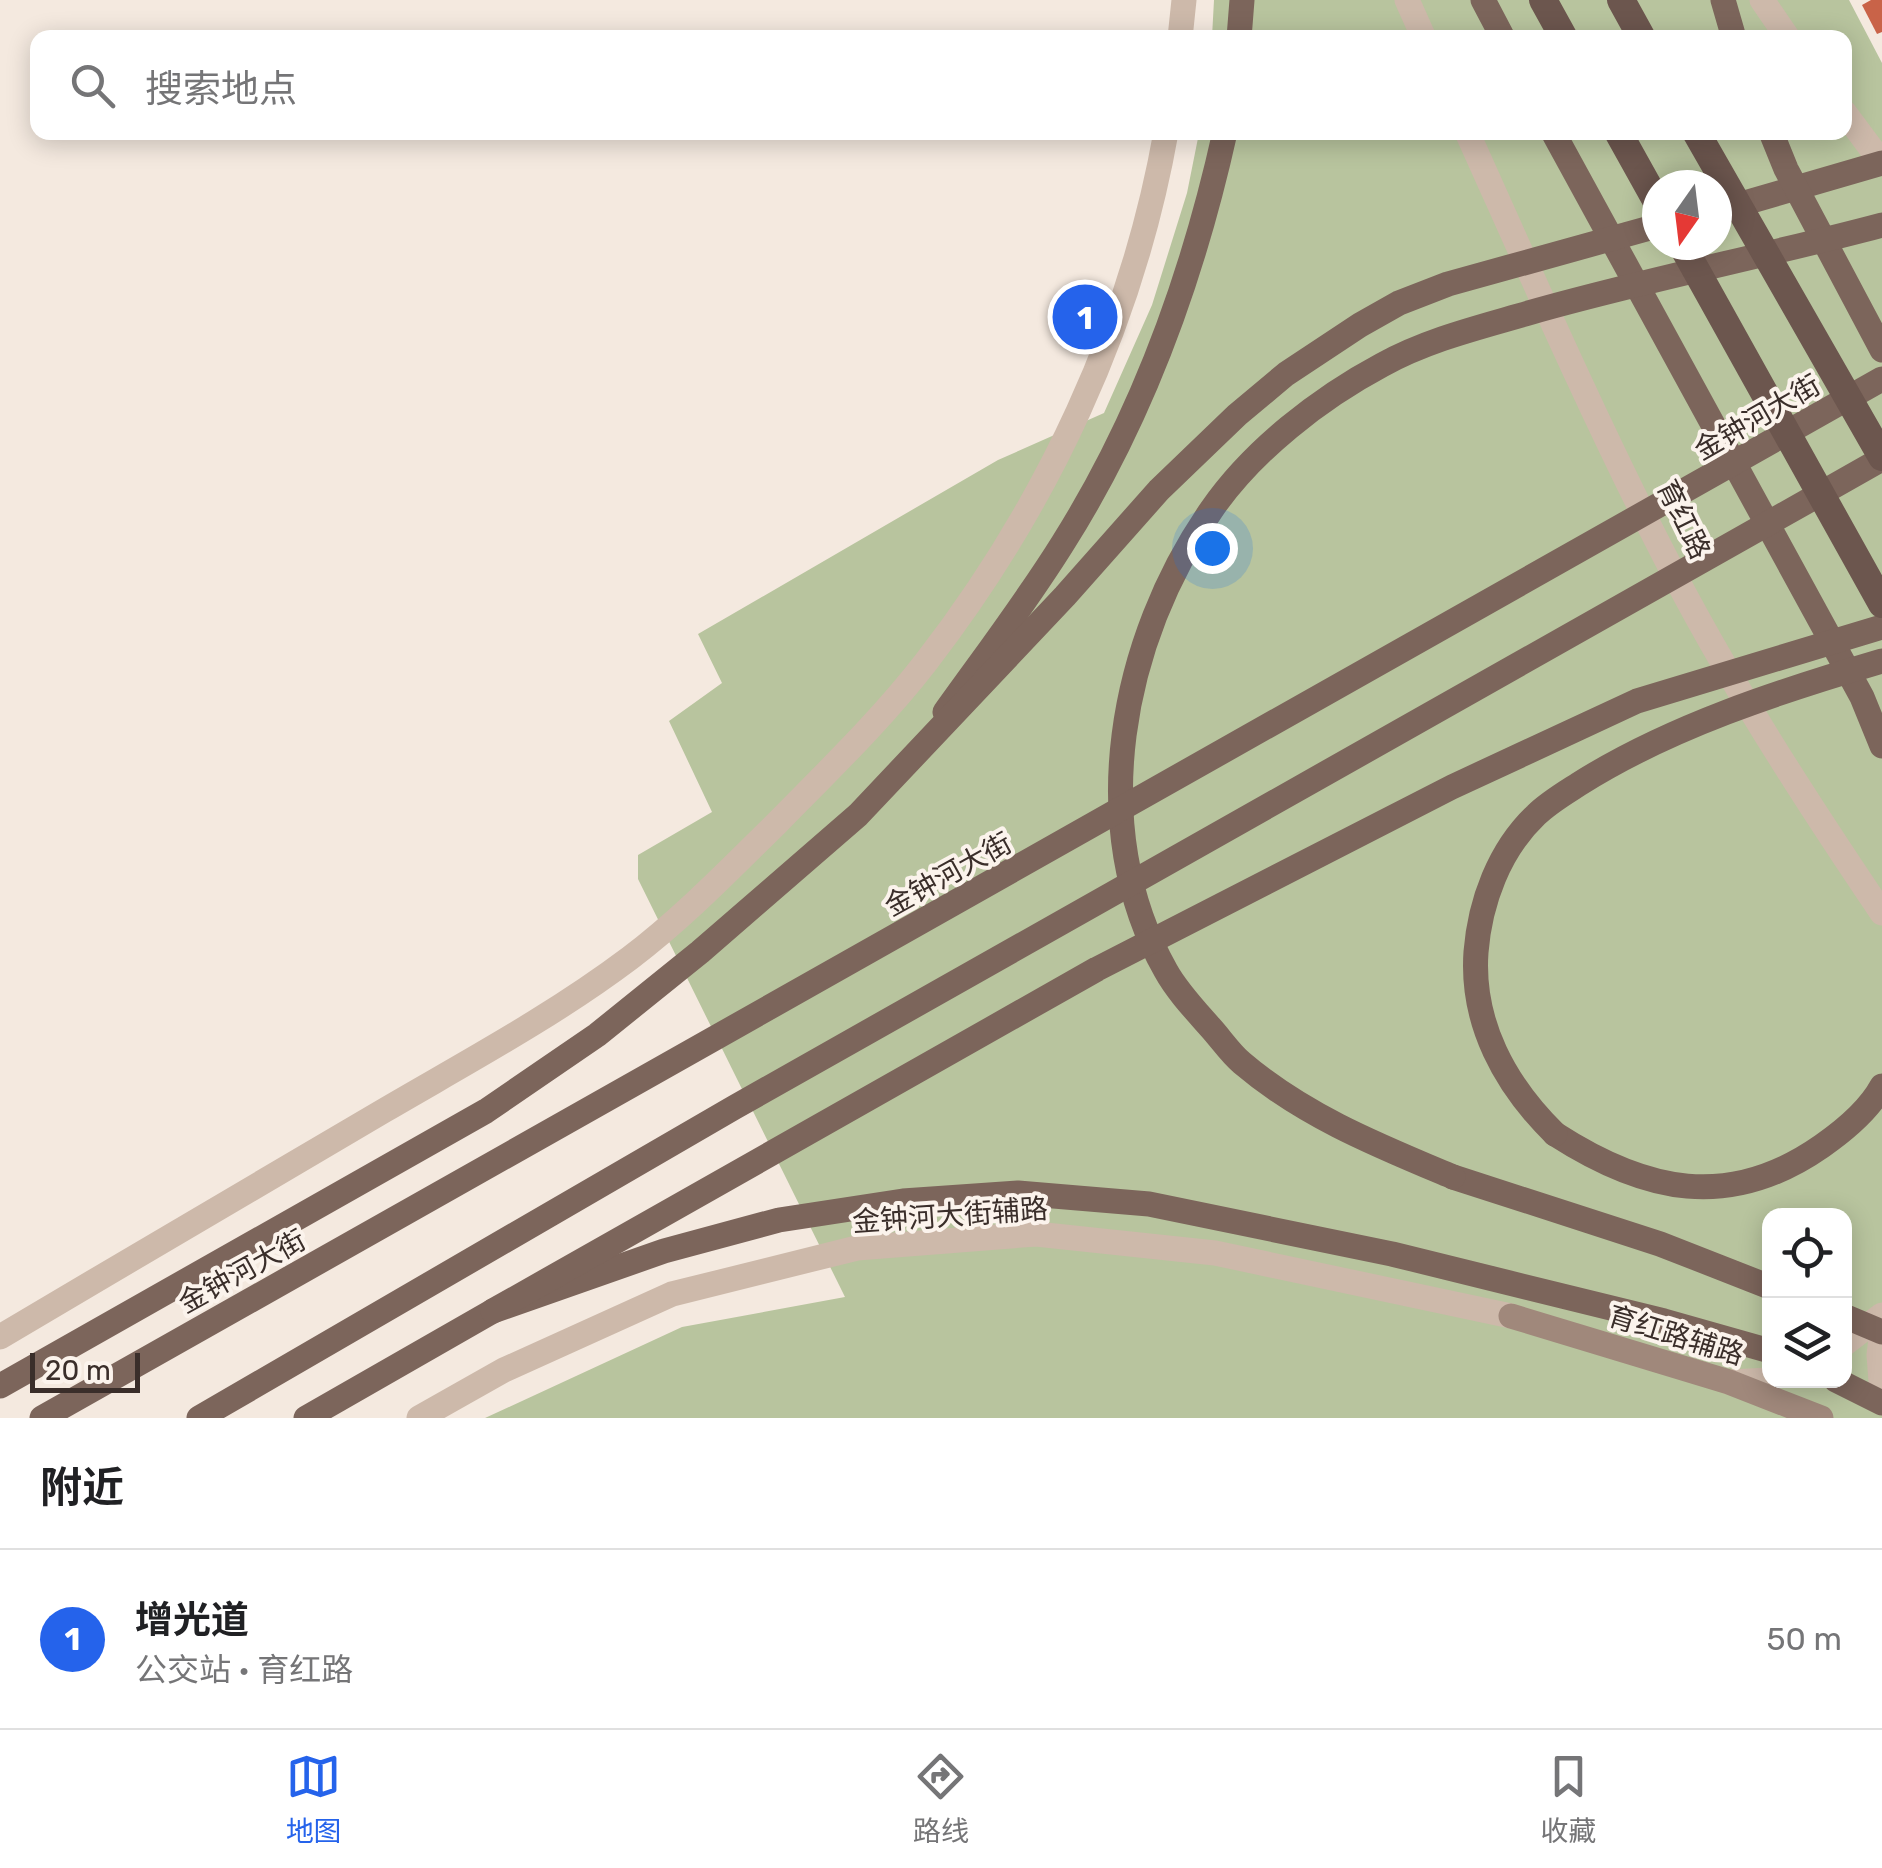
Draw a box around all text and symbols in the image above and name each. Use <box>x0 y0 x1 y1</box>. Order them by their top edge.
search box <box>30 30 1852 140</box>
icon: search <box>65 58 120 113</box>
text: 搜索地点 <box>145 66 297 112</box>
north arrow <box>1642 170 1732 260</box>
pin: 1 <box>1052 280 1118 354</box>
street label: 金钟河大街 <box>1688 368 1826 467</box>
street label: 育红路 <box>1650 474 1717 564</box>
your location <box>1187 523 1238 574</box>
street label: 金钟河大街 <box>879 826 1017 923</box>
street label: 金钟河大街辅路 <box>851 1192 1049 1239</box>
map controls <box>1762 1208 1852 1388</box>
button: locate <box>1762 1208 1852 1298</box>
street label: 金钟河大街 <box>173 1223 311 1320</box>
button: layers <box>1762 1298 1852 1388</box>
street label: 育红路辅路 <box>1604 1299 1748 1372</box>
scale bar <box>30 1348 140 1392</box>
text: 20 m <box>45 1354 111 1387</box>
text: 附近 <box>40 1463 124 1513</box>
text: 增光道 <box>135 1597 249 1643</box>
text: 1 <box>65 1620 80 1658</box>
text: 50 m <box>1766 1620 1842 1658</box>
text: 公交站 · 育红路 <box>135 1651 353 1689</box>
tab: 地图 <box>286 1749 342 1849</box>
tab: 路线 <box>913 1749 969 1849</box>
tab: 收藏 <box>1540 1749 1596 1849</box>

